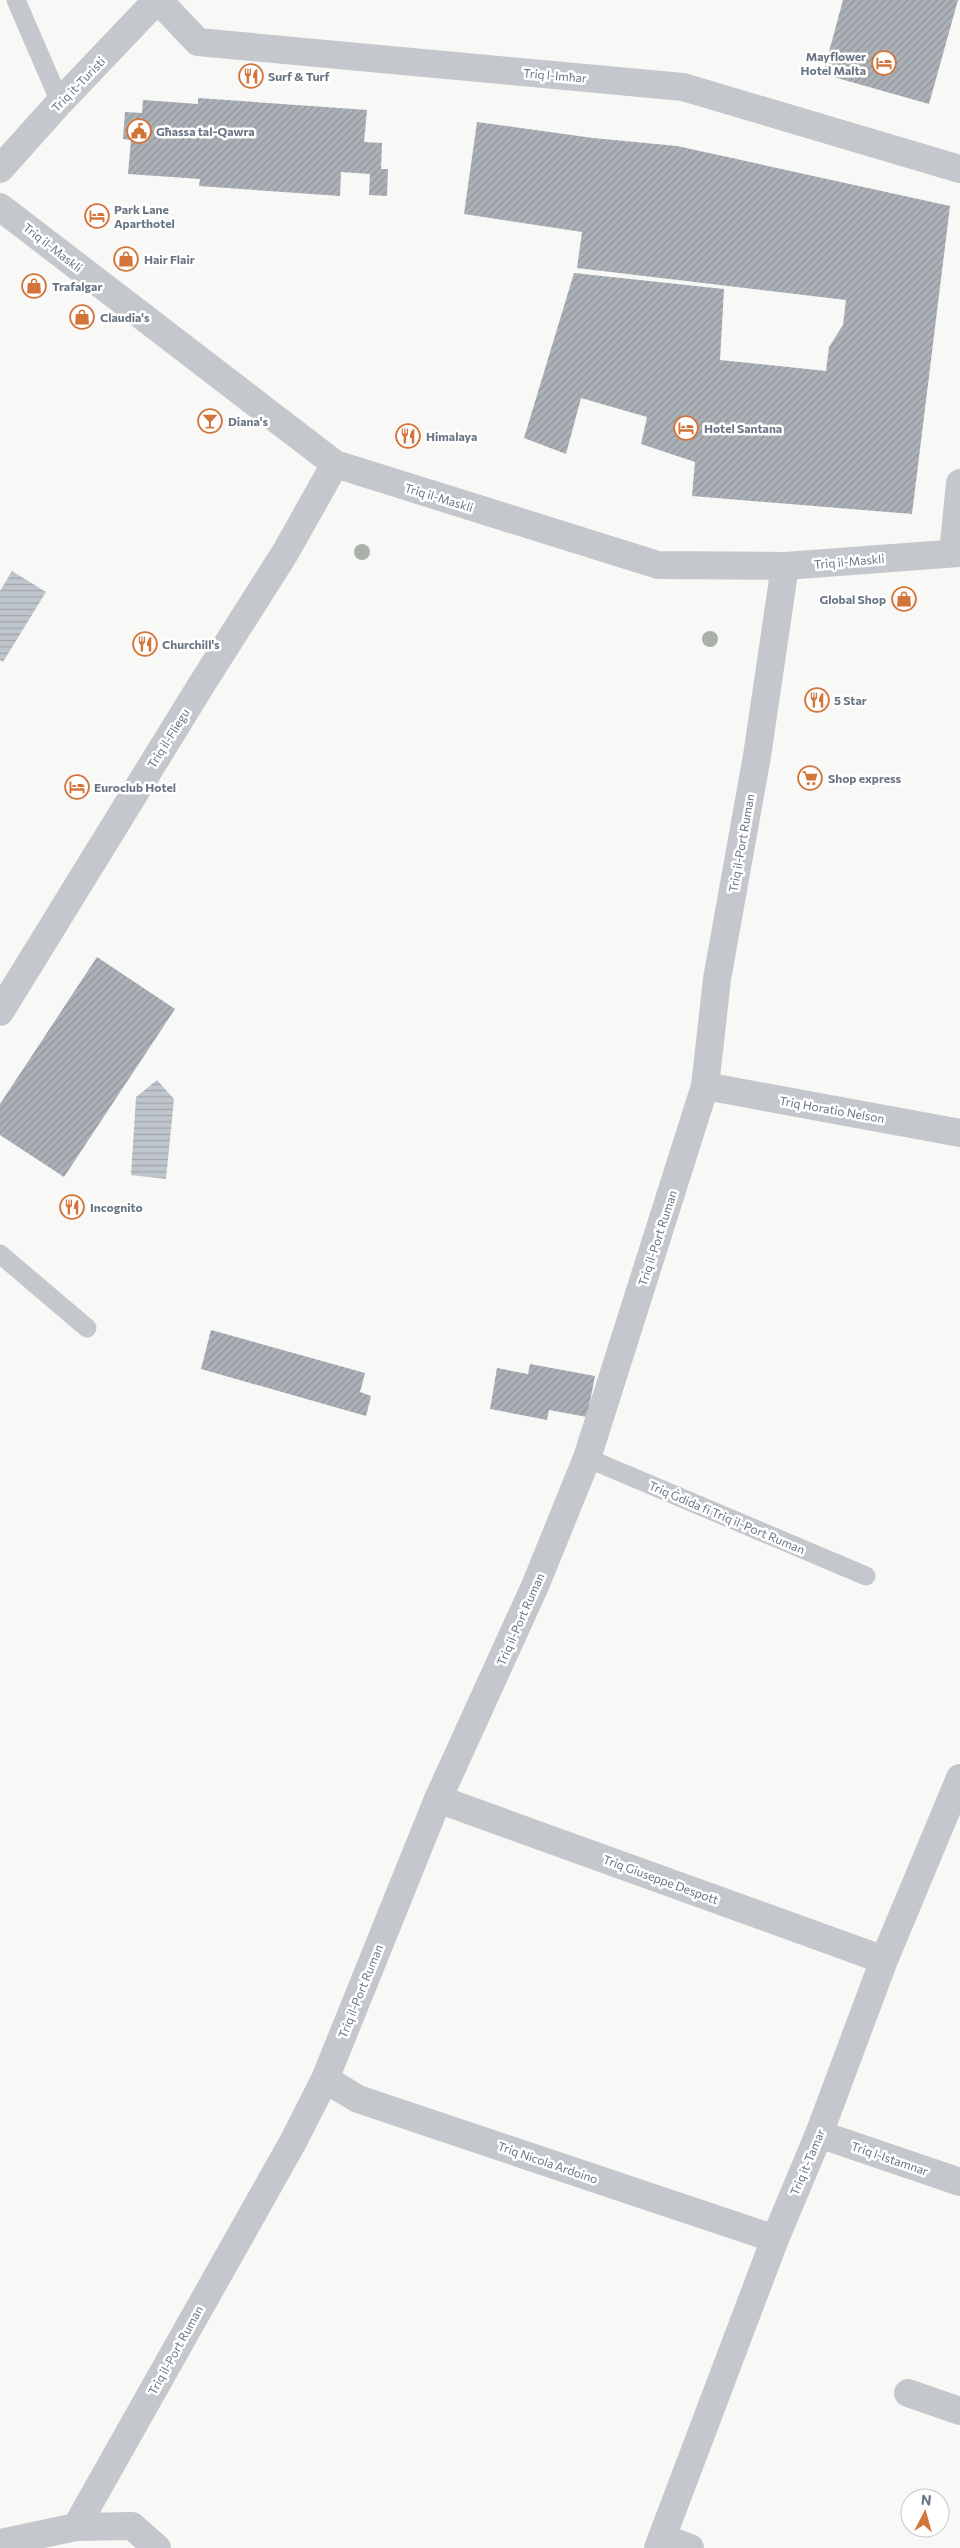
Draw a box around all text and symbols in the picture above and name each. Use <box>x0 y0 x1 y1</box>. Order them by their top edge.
place label: Mayflower Hotel Malta <box>801 49 866 77</box>
hotel icon: Mayflower Hotel Malta <box>871 50 897 76</box>
street label: Triq it-Turisti <box>48 54 108 114</box>
restaurant icon: Surf & Turf <box>238 63 264 89</box>
street label: Triq l-Imħar <box>523 65 588 85</box>
place label: Surf & Turf <box>268 69 329 83</box>
public building icon: Għassa tal-Qawra <box>126 118 152 144</box>
place label: Għassa tal-Qawra <box>156 124 255 138</box>
place label: Park Lane Aparthotel <box>114 202 175 230</box>
hotel icon: Park Lane Aparthotel <box>84 203 110 229</box>
street label: Triq il-Maskli <box>21 220 85 274</box>
shop icon: Hair Flair <box>113 246 139 272</box>
place label: Hair Flair <box>144 252 195 266</box>
shop icon: Trafalgar <box>21 273 47 299</box>
place label: Trafalgar <box>52 279 102 293</box>
shop icon: Claudia's <box>69 304 95 330</box>
place label: Claudia's <box>100 310 150 324</box>
bar icon: Diana's <box>197 408 223 434</box>
place label: Diana's <box>228 414 268 428</box>
hotel icon: Hotel Santana <box>673 415 699 441</box>
place label: Hotel Santana <box>704 421 782 435</box>
restaurant icon: Himalaya <box>395 423 421 449</box>
place label: Himalaya <box>426 429 477 443</box>
street label: Triq il-Maskli <box>403 480 475 514</box>
street label: Triq il-Maskli <box>813 551 885 571</box>
shop icon: Global Shop <box>891 586 917 612</box>
place label: Global Shop <box>819 592 886 606</box>
restaurant icon: Churchill's <box>132 631 158 657</box>
place label: Churchill's <box>162 637 220 651</box>
restaurant icon: 5 Star <box>804 687 830 713</box>
place label: 5 Star <box>834 693 867 707</box>
street label: Triq il-Fliegu <box>144 706 192 770</box>
supermarket icon: Shop express <box>797 765 823 791</box>
place label: Shop express <box>828 771 902 785</box>
hotel icon: Euroclub Hotel <box>64 774 90 800</box>
place label: Euroclub Hotel <box>94 780 176 794</box>
street label: Triq il-Port Ruman <box>725 793 757 893</box>
street label: Triq Horatio Nelson <box>778 1093 886 1125</box>
street label: Triq il-Port Ruman <box>635 1188 679 1288</box>
restaurant icon: Incognito <box>59 1194 85 1220</box>
place label: Incognito <box>90 1200 143 1214</box>
street label: Triq Ġdida fi Triq il-Port Ruman <box>647 1478 807 1556</box>
street label: Triq il-Port Ruman <box>493 1571 547 1667</box>
street label: Triq Giuseppe Despott <box>601 1852 721 1906</box>
street label: Triq il-Port Ruman <box>335 1942 385 2040</box>
street label: Triq it-Tamar <box>787 2127 827 2197</box>
street label: Triq Nicola Ardoino <box>496 2138 600 2186</box>
street label: Triq l-Istamnar <box>850 2138 930 2178</box>
street label: Triq il-Port Ruman <box>145 2303 205 2397</box>
north arrow <box>900 2488 950 2538</box>
text: N <box>920 2491 933 2509</box>

